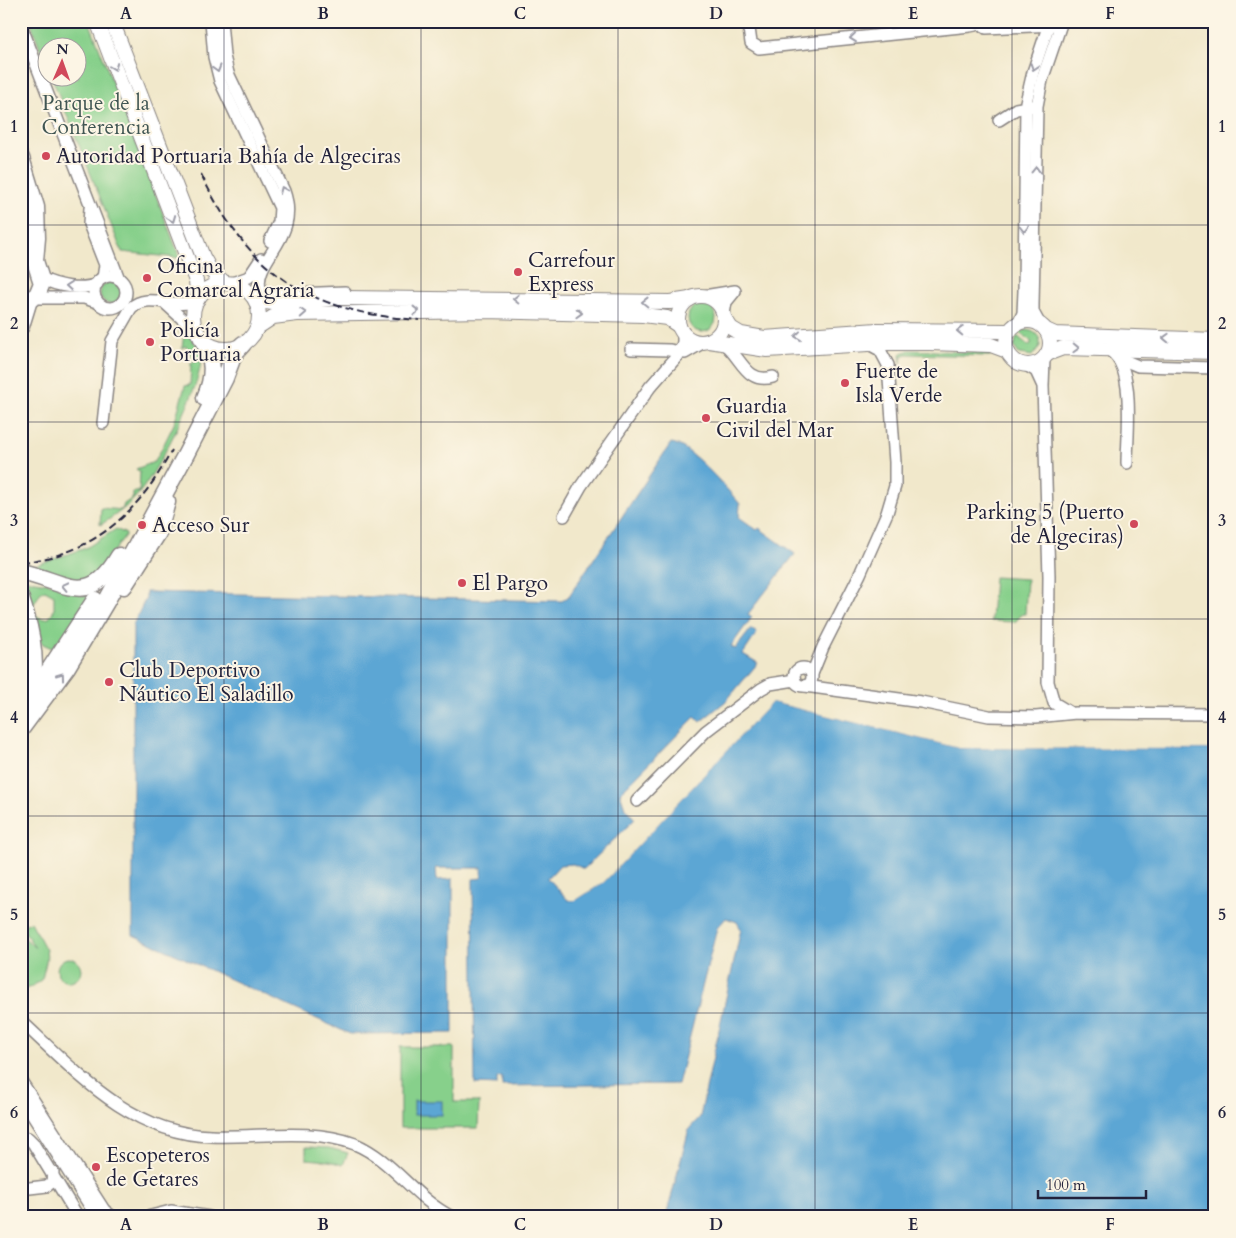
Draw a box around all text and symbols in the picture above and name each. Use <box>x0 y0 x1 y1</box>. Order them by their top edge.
text: A <box>120 3 132 25</box>
text: B <box>317 3 329 25</box>
text: C <box>514 3 526 25</box>
text: D <box>709 3 723 25</box>
text: E <box>908 3 918 25</box>
text: F <box>1105 3 1115 25</box>
one-way arrow <box>848 32 856 43</box>
north arrow <box>38 38 88 88</box>
text: N <box>56 40 69 59</box>
one-way arrow <box>108 62 118 71</box>
one-way arrow <box>1030 63 1040 71</box>
one-way arrow <box>211 65 222 74</box>
park label: Parque de la Conferencia <box>42 89 150 142</box>
text: 1 <box>10 116 18 138</box>
text: 1 <box>1218 116 1226 138</box>
place label: Autoridad Portuaria Bahía de Algeciras <box>56 142 401 171</box>
marker: Autoridad Portuaria Bahía de Algeciras <box>40 150 52 162</box>
one-way arrow <box>1031 166 1041 174</box>
one-way arrow <box>279 186 290 195</box>
one-way arrow <box>166 214 176 223</box>
one-way arrow <box>1019 225 1029 233</box>
place label: Carrefour Express <box>528 246 615 299</box>
place label: Oficina Comarcal Agraria <box>157 252 315 305</box>
marker: Carrefour Express <box>512 266 524 278</box>
marker: Oficina Comarcal Agraria <box>141 272 153 284</box>
one-way arrow <box>65 280 73 291</box>
one-way arrow <box>512 294 520 304</box>
one-way arrow <box>641 297 648 307</box>
one-way arrow <box>412 306 420 316</box>
one-way arrow <box>299 308 307 319</box>
one-way arrow <box>575 308 583 318</box>
text: 2 <box>10 313 18 335</box>
text: 2 <box>1218 313 1226 335</box>
place label: Policía Portuaria <box>160 316 241 369</box>
one-way arrow <box>956 326 964 336</box>
one-way arrow <box>794 330 802 341</box>
one-way arrow <box>1162 333 1170 343</box>
marker: Policía Portuaria <box>144 336 156 348</box>
one-way arrow <box>1072 343 1080 353</box>
place label: Fuerte de Isla Verde <box>855 357 943 410</box>
marker: Fuerte de Isla Verde <box>839 377 851 389</box>
place label: Guardia Civil del Mar <box>716 392 834 445</box>
marker: Guardia Civil del Mar <box>700 412 712 424</box>
place label: Parking 5 (Puerto de Algeciras) <box>966 498 1124 551</box>
text: 3 <box>10 510 18 532</box>
text: 3 <box>1218 510 1226 532</box>
place label: Acceso Sur <box>152 511 250 540</box>
marker: Parking 5 (Puerto de Algeciras) <box>1128 518 1140 530</box>
marker: Acceso Sur <box>136 519 148 531</box>
place label: El Pargo <box>472 569 548 598</box>
marker: El Pargo <box>456 577 468 589</box>
one-way arrow <box>61 581 69 592</box>
place label: Club Deportivo Náutico El Saladillo <box>119 656 294 709</box>
one-way arrow <box>55 673 63 682</box>
marker: Club Deportivo Náutico El Saladillo <box>103 676 115 688</box>
text: 4 <box>10 707 18 729</box>
text: 4 <box>1218 707 1226 729</box>
text: 5 <box>10 904 18 926</box>
text: 5 <box>1218 904 1226 926</box>
text: 6 <box>10 1102 18 1124</box>
text: 6 <box>1218 1102 1226 1124</box>
place label: Escopeteros de Getares <box>106 1141 210 1194</box>
marker: Escopeteros de Getares <box>90 1161 102 1173</box>
scale bar <box>1038 1168 1146 1200</box>
text: 100 m <box>1046 1175 1086 1195</box>
text: A <box>120 1214 132 1236</box>
text: B <box>317 1214 329 1236</box>
text: C <box>514 1214 526 1236</box>
text: D <box>709 1214 723 1236</box>
text: E <box>908 1214 918 1236</box>
text: F <box>1105 1214 1115 1236</box>

